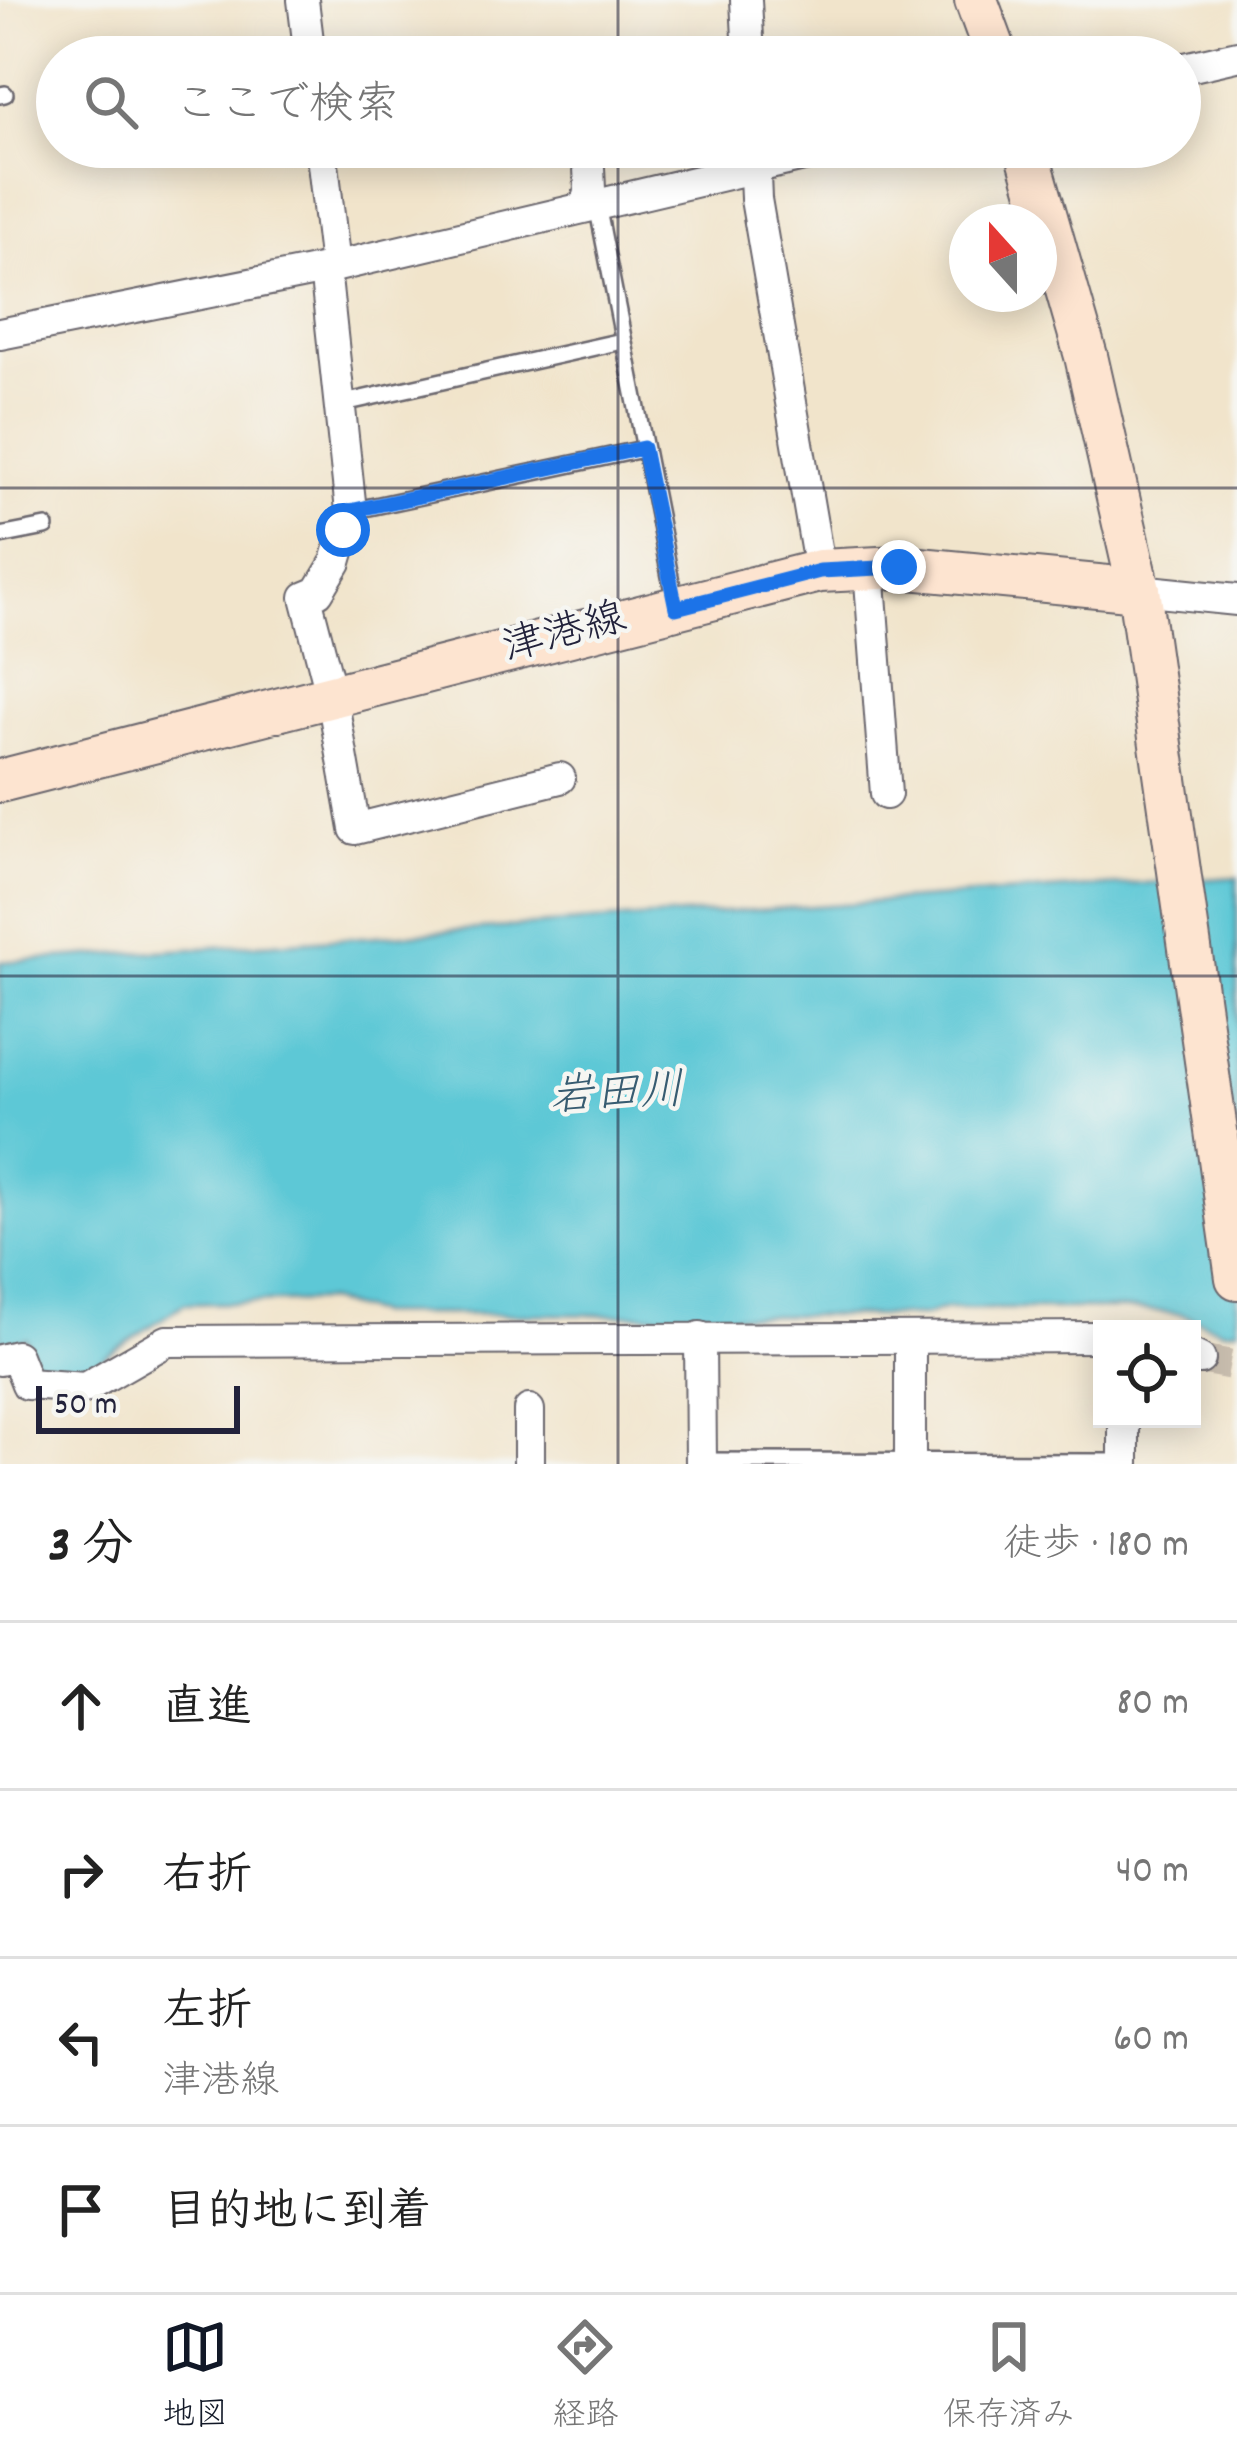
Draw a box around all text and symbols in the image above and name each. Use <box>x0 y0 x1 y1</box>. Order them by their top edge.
search box <box>36 36 1201 168</box>
icon: search <box>78 69 144 135</box>
text: ここで検索 <box>174 76 399 140</box>
north arrow <box>949 204 1057 312</box>
route start <box>316 503 370 557</box>
route end <box>872 540 926 594</box>
street label: 津港線 <box>496 591 634 681</box>
water label: 岩田川 <box>548 1062 686 1132</box>
map controls <box>1093 1320 1201 1428</box>
button: locate <box>1093 1320 1201 1428</box>
scale bar <box>36 1380 240 1433</box>
text: 50 m <box>54 1383 118 1430</box>
text: 3 分 <box>48 1513 133 1585</box>
text: 徒歩 · 180 m <box>1003 1520 1189 1575</box>
icon: ahead <box>48 1673 114 1739</box>
text: 80 m <box>1116 1678 1189 1733</box>
text: 直進 <box>162 1679 252 1743</box>
icon: right <box>48 1841 114 1907</box>
text: 40 m <box>1116 1846 1189 1901</box>
text: 右折 <box>162 1847 252 1911</box>
text: 左折 <box>162 1983 252 2047</box>
icon: left <box>48 2009 114 2075</box>
text: 60 m <box>1113 2014 1189 2069</box>
text: 津港線 <box>162 2057 279 2112</box>
icon: arrive <box>48 2177 114 2243</box>
text: 目的地に到着 <box>162 2183 432 2247</box>
tab: 地図 <box>162 2314 228 2441</box>
tab: 経路 <box>552 2314 618 2441</box>
tab: 保存済み <box>943 2314 1075 2441</box>

